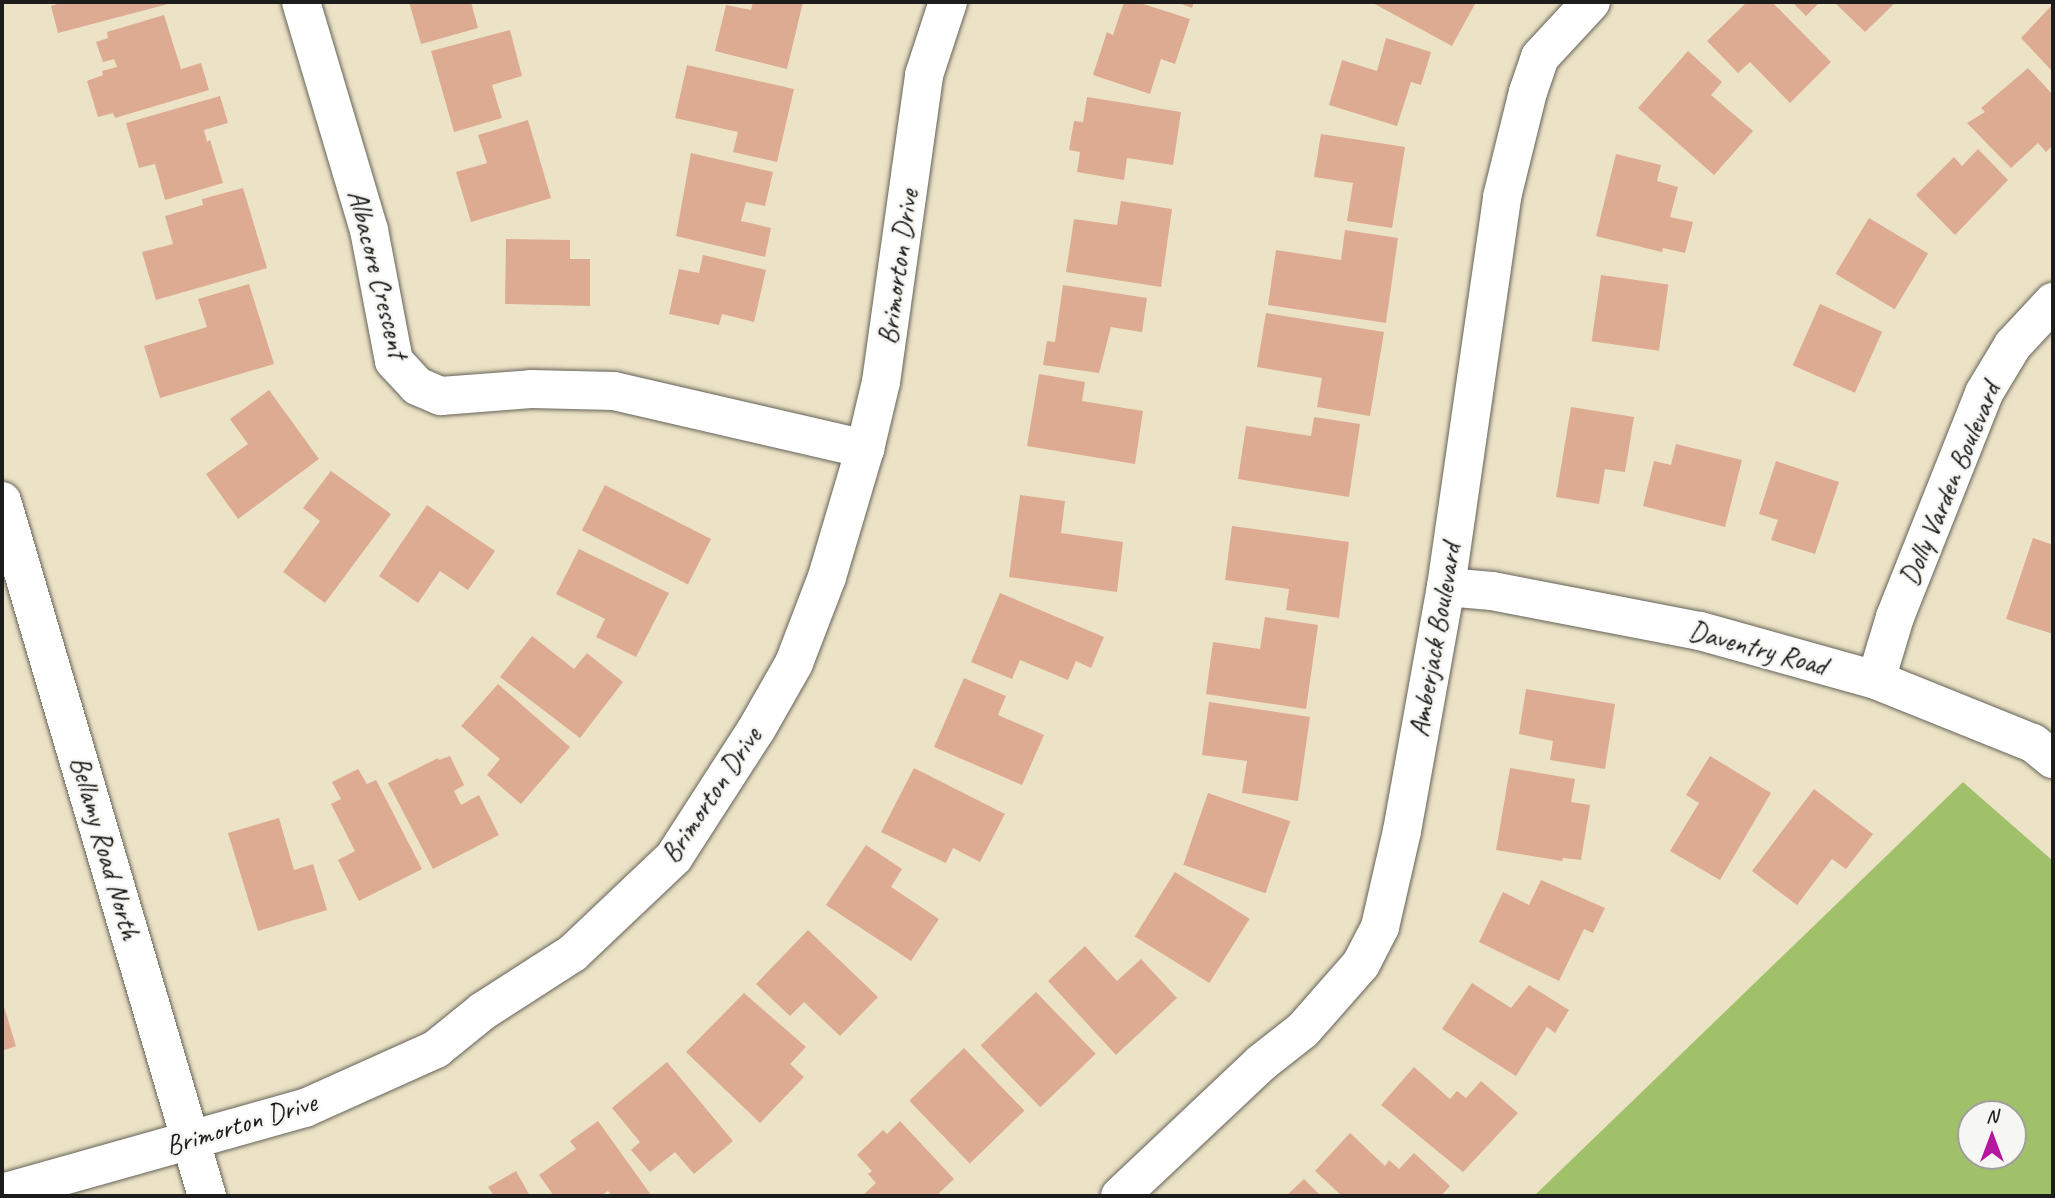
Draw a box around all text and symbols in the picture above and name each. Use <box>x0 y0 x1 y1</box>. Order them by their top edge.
street label: Albacore Crescent <box>341 186 415 362</box>
street label: Brimorton Drive <box>871 187 925 347</box>
street label: Dolly Varden Boulevard <box>1892 377 2008 591</box>
street label: Amberjack Boulevard <box>1401 541 1469 739</box>
street label: Daventry Road <box>1685 613 1831 683</box>
street label: Brimorton Drive <box>653 721 769 869</box>
street label: Bellamy Road North <box>63 753 147 943</box>
street label: Brimorton Drive <box>162 1085 320 1163</box>
north arrow <box>1957 1100 2027 1170</box>
text: N <box>1986 1104 1998 1128</box>

